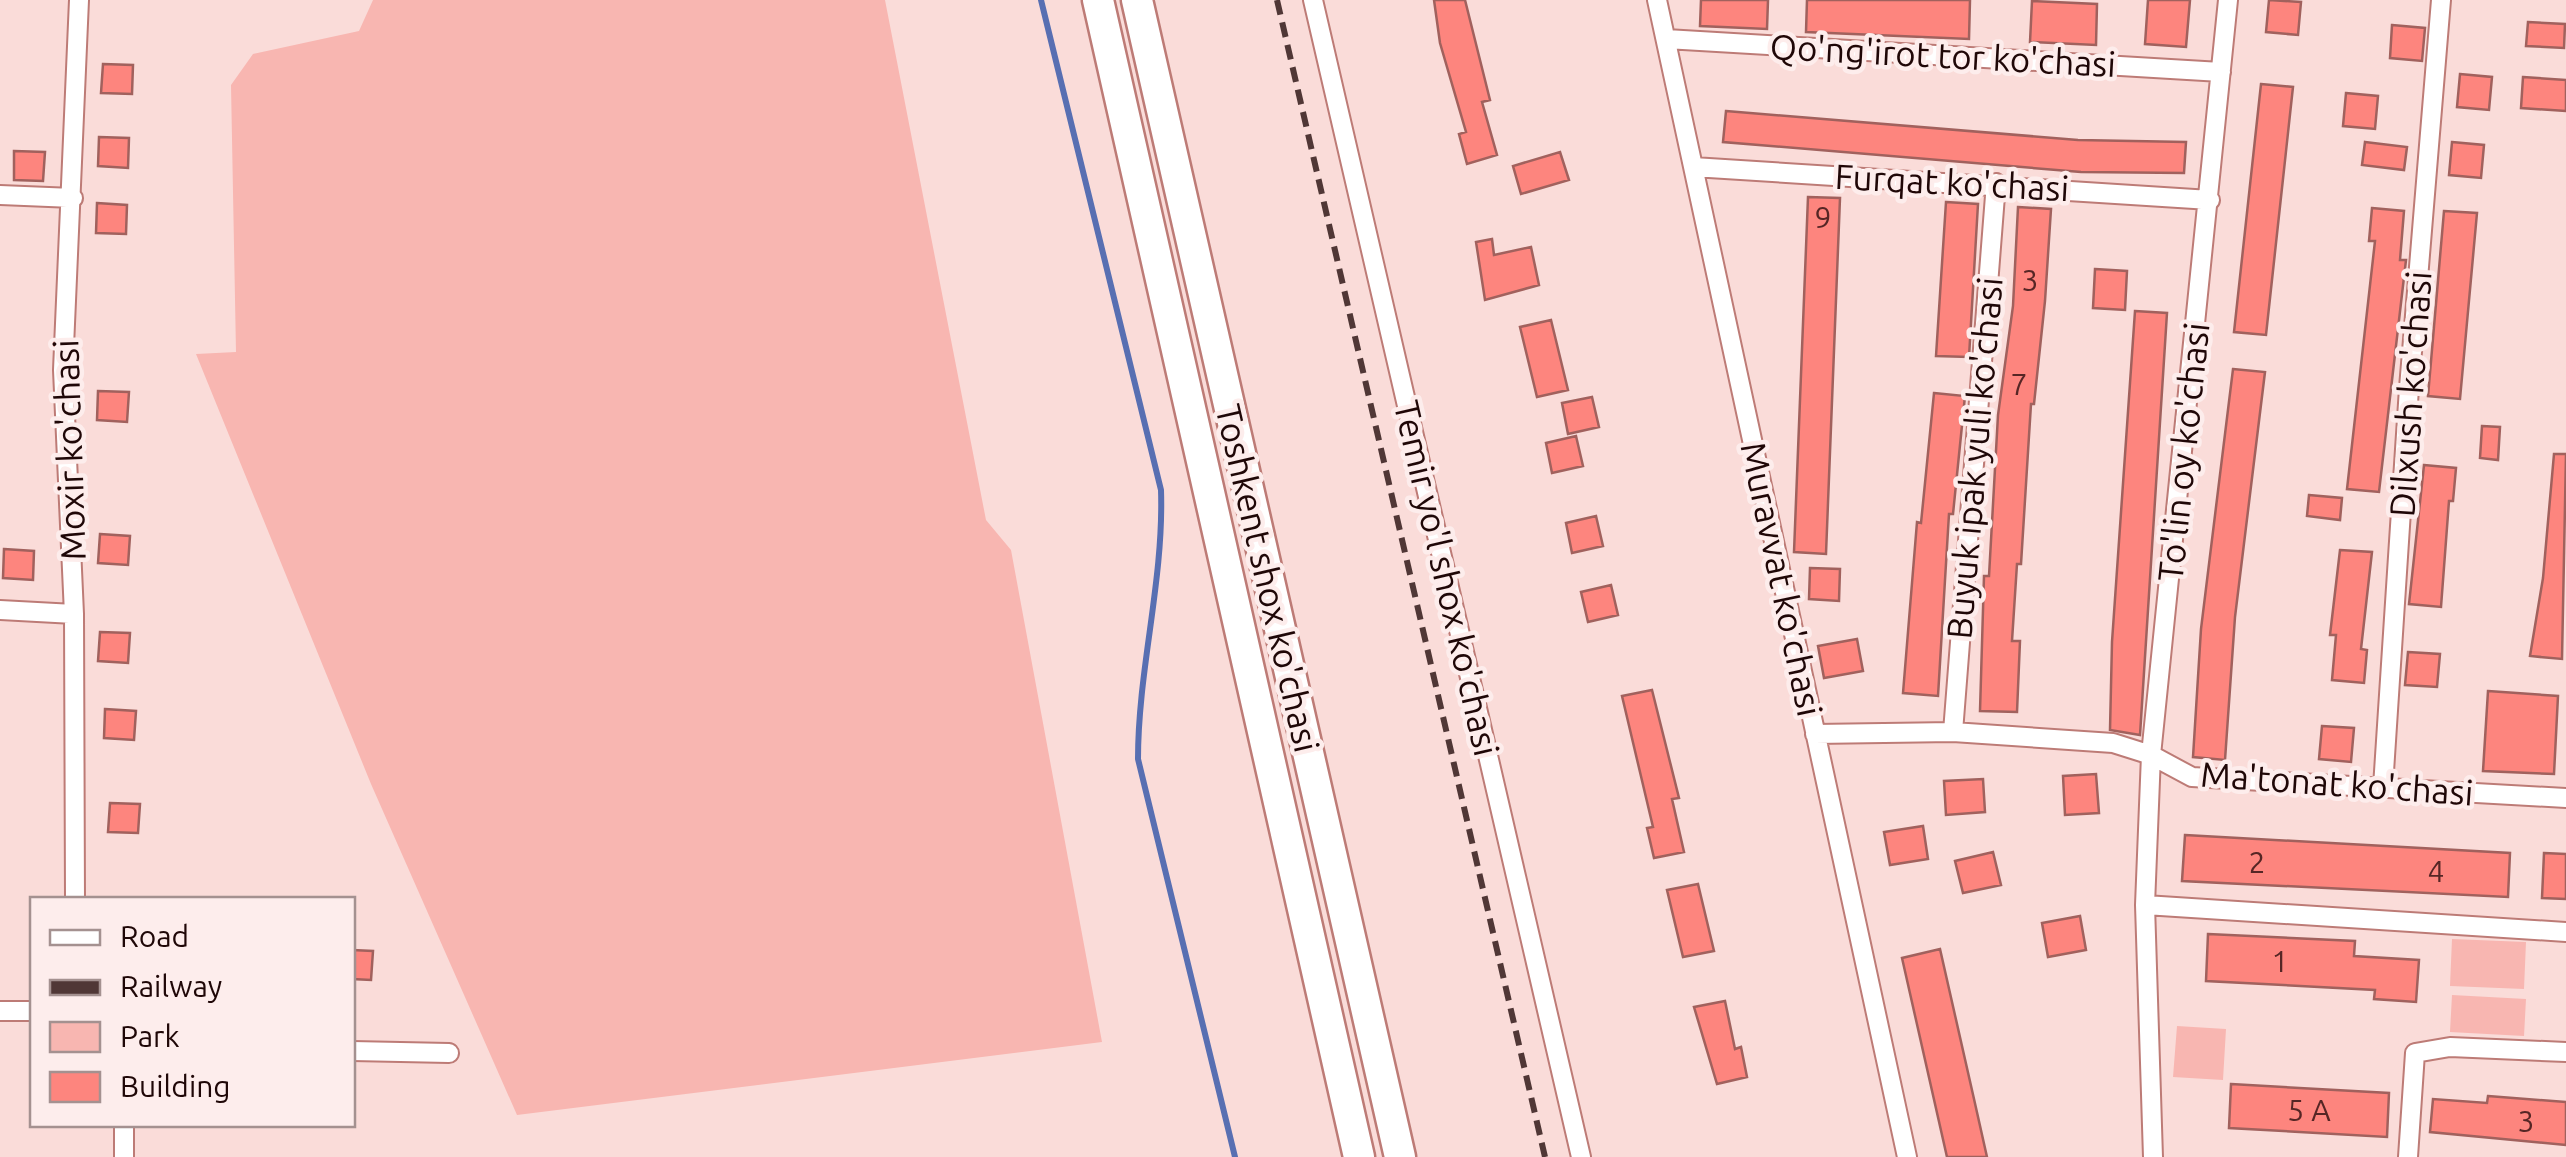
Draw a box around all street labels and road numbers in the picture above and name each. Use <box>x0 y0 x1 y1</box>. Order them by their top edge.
street label: Qo'ng'irot tor ko'chasi <box>1769 26 2117 84</box>
street label: Furqat ko'chasi <box>1834 156 2070 208</box>
street label: Dilxush ko'chasi <box>2381 270 2439 518</box>
street label: Buyuk ipak yuli ko'chasi <box>1938 275 2010 641</box>
street label: To'lin oy ko'chasi <box>2150 321 2216 583</box>
street label: Moxir ko'chasi <box>45 339 93 561</box>
street label: Temir yo'l shox ko'chasi <box>1387 396 1507 760</box>
street label: Toshkent shox ko'chasi <box>1209 400 1327 756</box>
street label: Muravvat ko'chasi <box>1733 438 1831 720</box>
street label: Ma'tonat ko'chasi <box>2199 754 2475 812</box>

